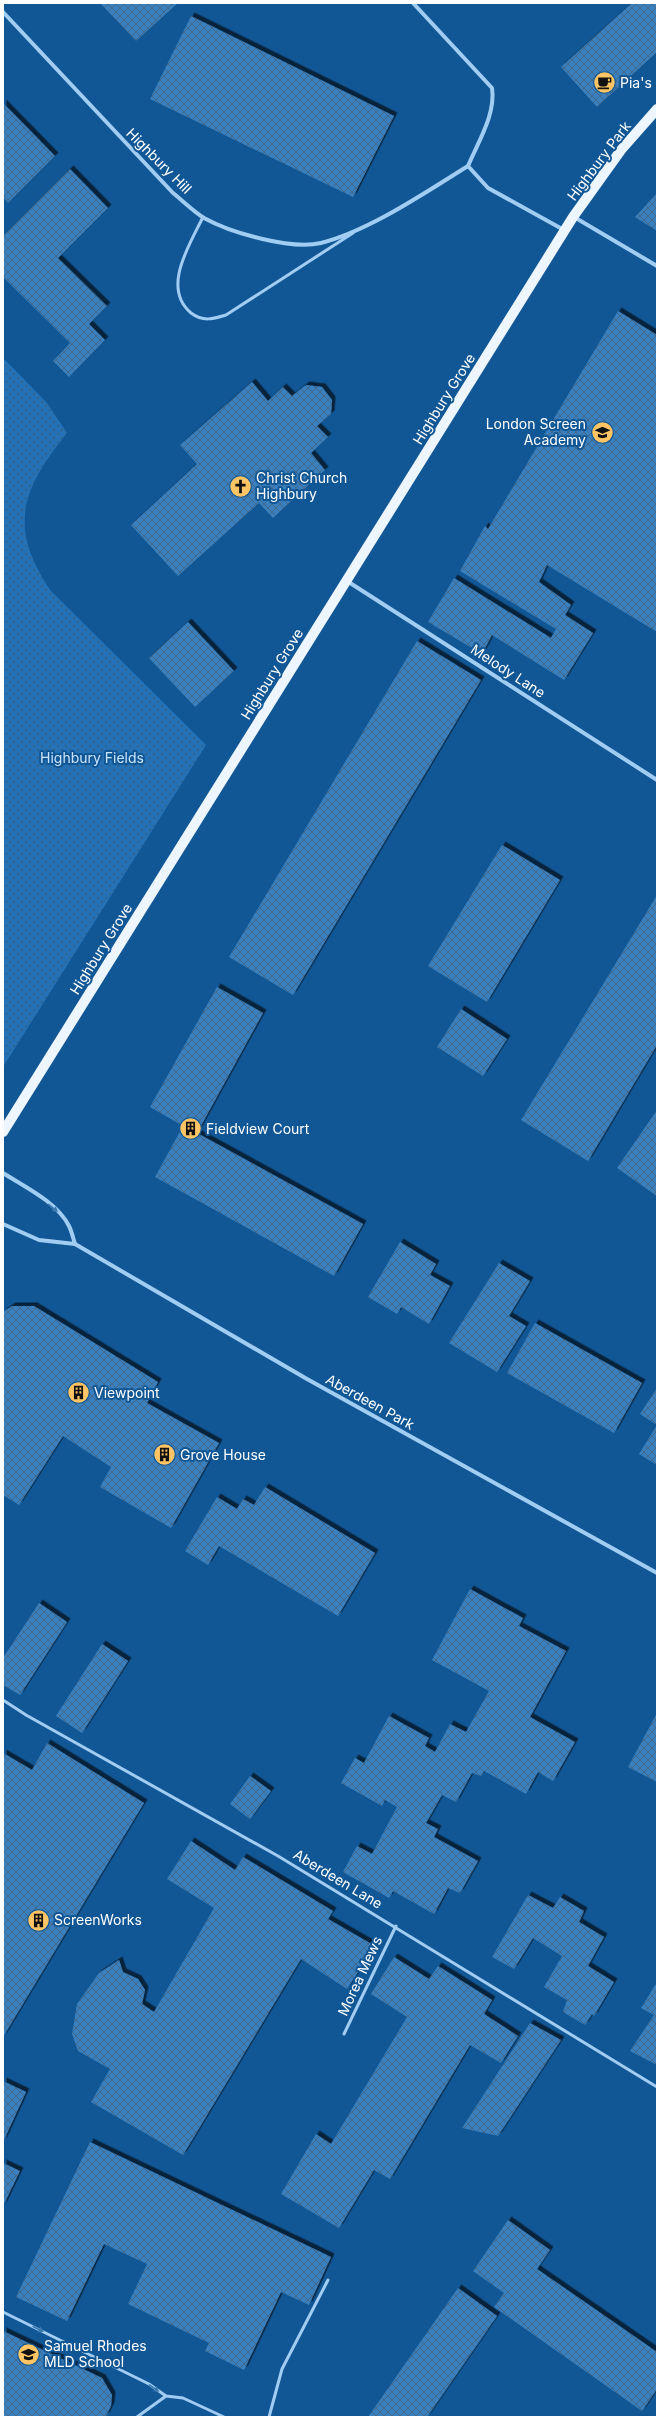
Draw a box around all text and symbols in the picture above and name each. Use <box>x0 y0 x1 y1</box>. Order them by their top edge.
cafe icon: Pia's <box>591 70 617 96</box>
place label: Pia's <box>620 74 652 91</box>
street label: Highbury Park <box>563 117 634 204</box>
street label: Highbury Hill <box>123 124 196 197</box>
street label: Highbury Grove <box>409 350 478 447</box>
place label: London Screen Academy <box>486 415 586 448</box>
school or university icon: London Screen Academy <box>589 419 615 445</box>
place label: Christ Church Highbury <box>256 469 347 502</box>
church icon: Christ Church Highbury <box>227 473 253 499</box>
street label: Highbury Grove <box>237 625 306 722</box>
street label: Melody Lane <box>468 640 549 701</box>
park label: Highbury Fields <box>40 749 144 766</box>
street label: Highbury Grove <box>66 900 135 997</box>
building icon: Fieldview Court <box>177 1116 203 1142</box>
place label: Fieldview Court <box>206 1120 310 1137</box>
one-way arrow <box>48 1203 58 1212</box>
street label: Aberdeen Park <box>323 1370 418 1433</box>
building icon: Viewpoint <box>65 1380 91 1406</box>
place label: Viewpoint <box>94 1384 160 1401</box>
building icon: Grove House <box>152 1442 178 1468</box>
place label: Grove House <box>180 1446 266 1463</box>
street label: Aberdeen Lane <box>291 1845 386 1912</box>
building icon: ScreenWorks <box>25 1907 51 1933</box>
place label: ScreenWorks <box>54 1911 142 1928</box>
street label: Morea Mews <box>334 1933 385 2018</box>
one-way arrow <box>32 2326 44 2332</box>
place label: Samuel Rhodes MLD School <box>44 2337 147 2370</box>
school or university icon: Samuel Rhodes MLD School <box>15 2341 41 2367</box>
one-way arrow <box>148 2384 159 2392</box>

